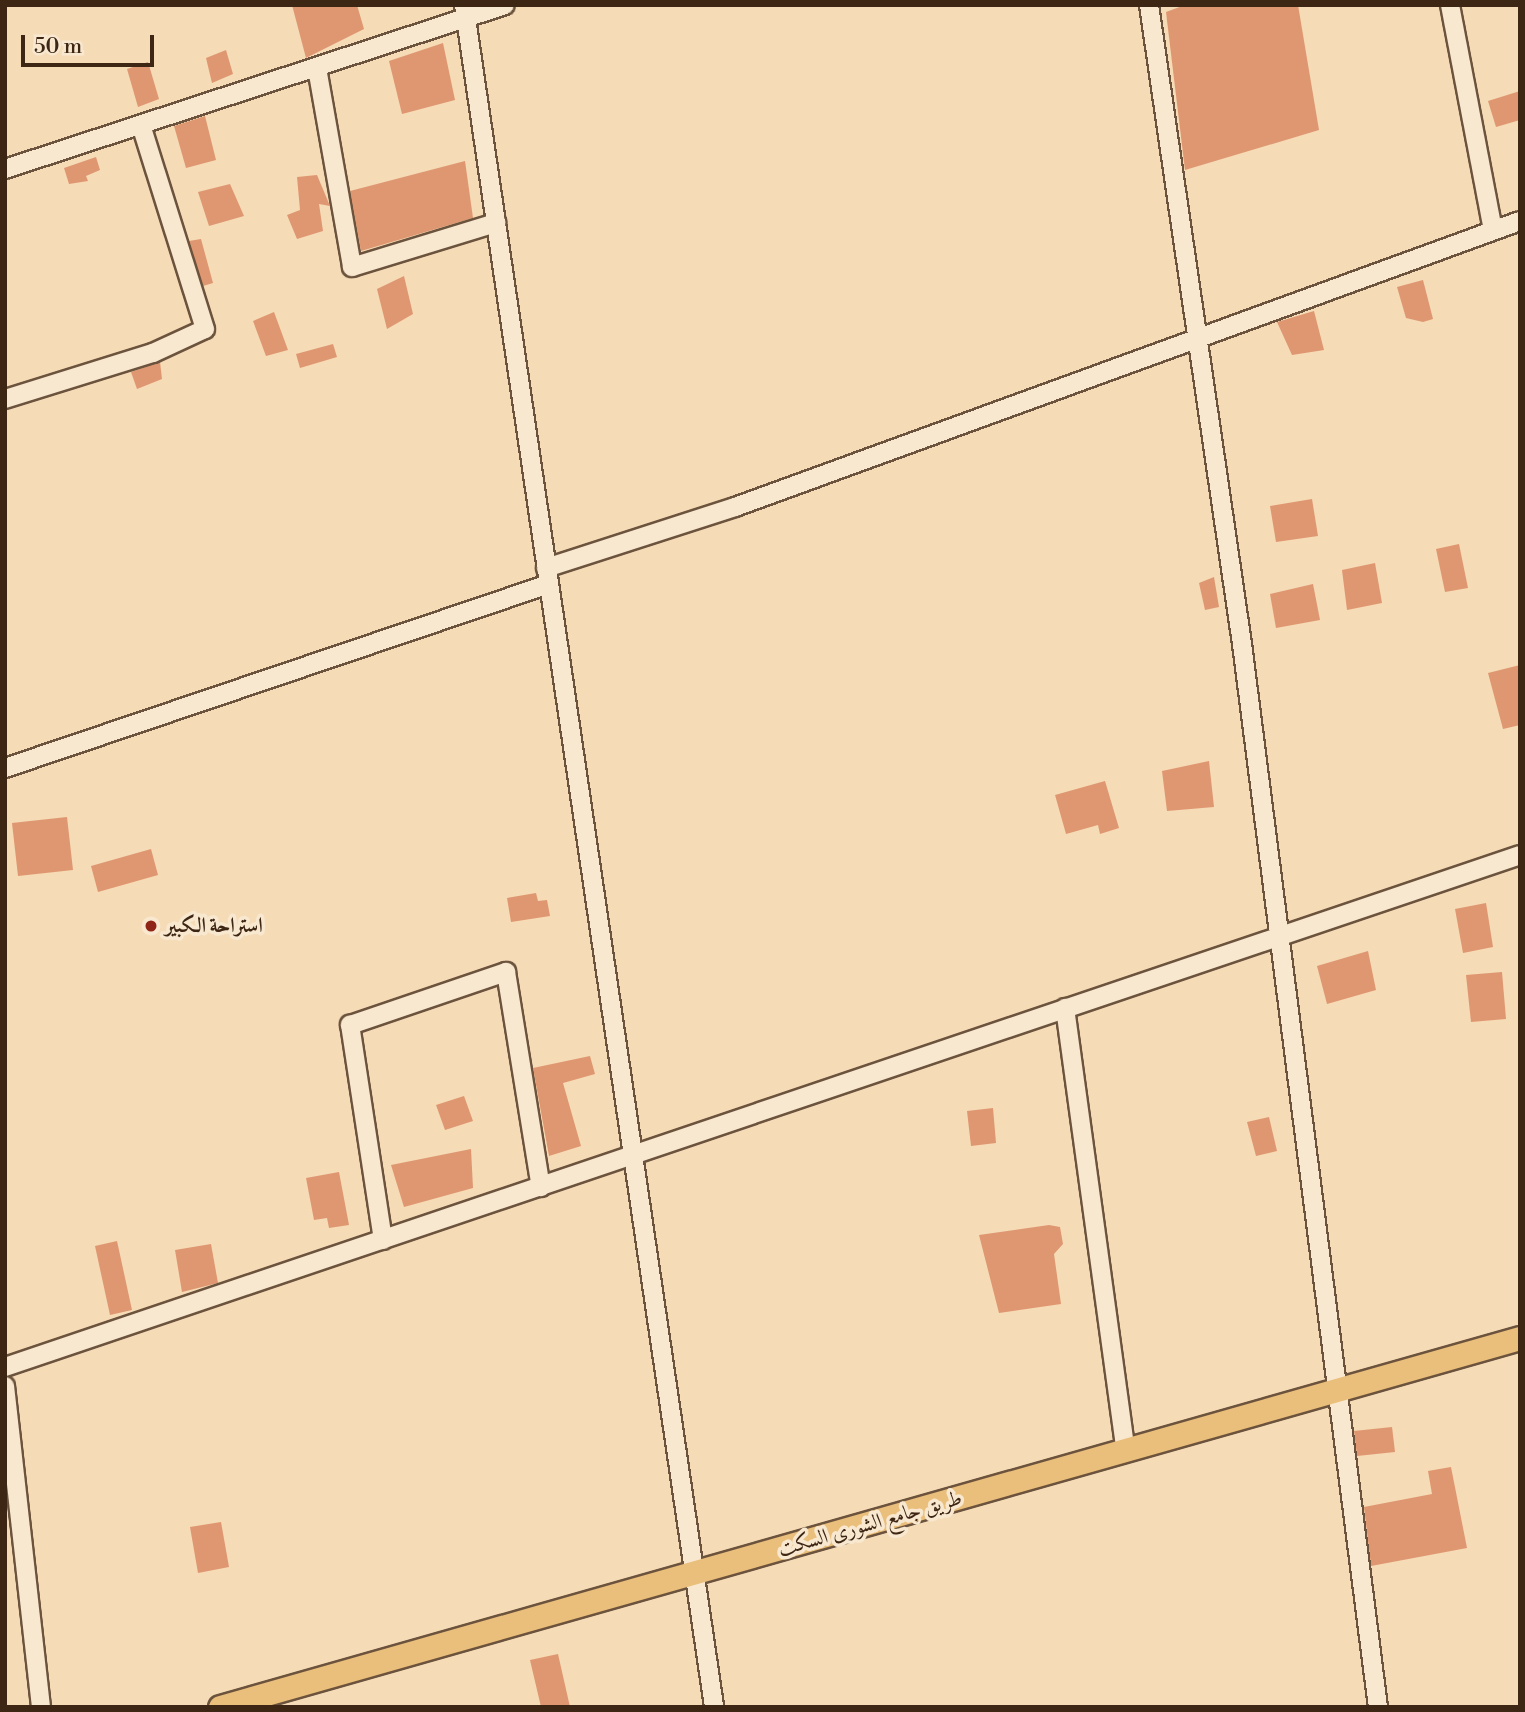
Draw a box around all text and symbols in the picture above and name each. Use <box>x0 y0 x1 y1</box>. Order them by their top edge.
scale bar <box>24 21 158 65</box>
text: 50 m <box>34 34 82 60</box>
place label: استراحة الكبير <box>165 913 263 939</box>
marker: استراحة الكبير <box>143 918 159 934</box>
street label: طريق جامع الشورى السكت <box>775 1486 965 1562</box>

